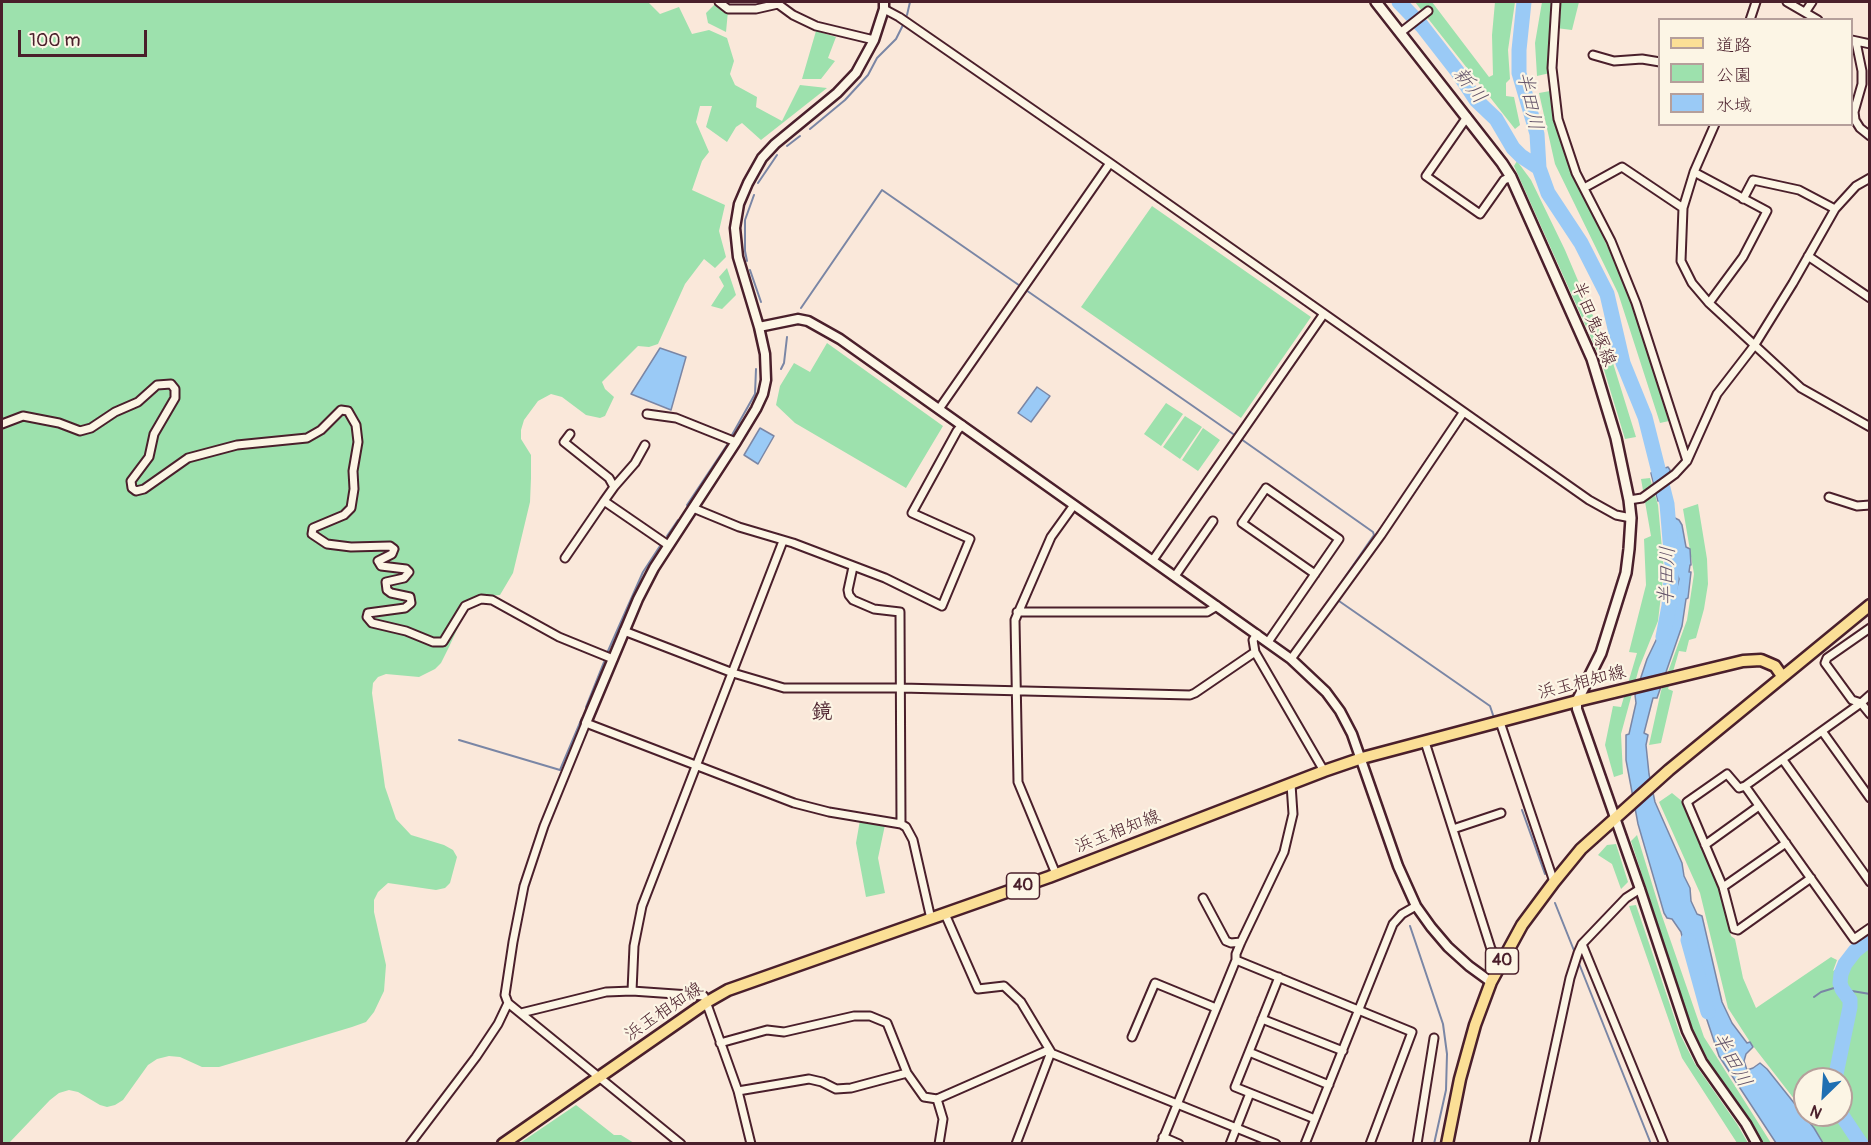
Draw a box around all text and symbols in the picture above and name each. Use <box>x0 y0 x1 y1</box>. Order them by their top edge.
scale bar <box>21 18 150 56</box>
legend <box>1658 18 1853 126</box>
text: 100 m <box>29 29 81 52</box>
text: 道路 <box>1716 34 1752 57</box>
water label: 新川 <box>1447 63 1491 109</box>
text: 公園 <box>1716 64 1752 87</box>
water label: 半田川 <box>1511 69 1547 133</box>
text: 水域 <box>1716 94 1752 117</box>
street label: 半田鬼塚線 <box>1566 278 1620 370</box>
water label: 半田川 <box>1655 546 1681 606</box>
street label: 浜玉相知線 <box>1536 662 1628 704</box>
district label: 鏡 <box>812 700 832 726</box>
street label: 浜玉相知線 <box>1072 806 1164 858</box>
road number: 40 <box>1006 873 1040 899</box>
road number: 40 <box>1486 948 1518 974</box>
street label: 浜玉相知線 <box>621 978 707 1046</box>
water label: 半田川 <box>1706 1028 1756 1092</box>
north arrow <box>1793 1067 1853 1127</box>
text: N <box>1807 1100 1825 1123</box>

